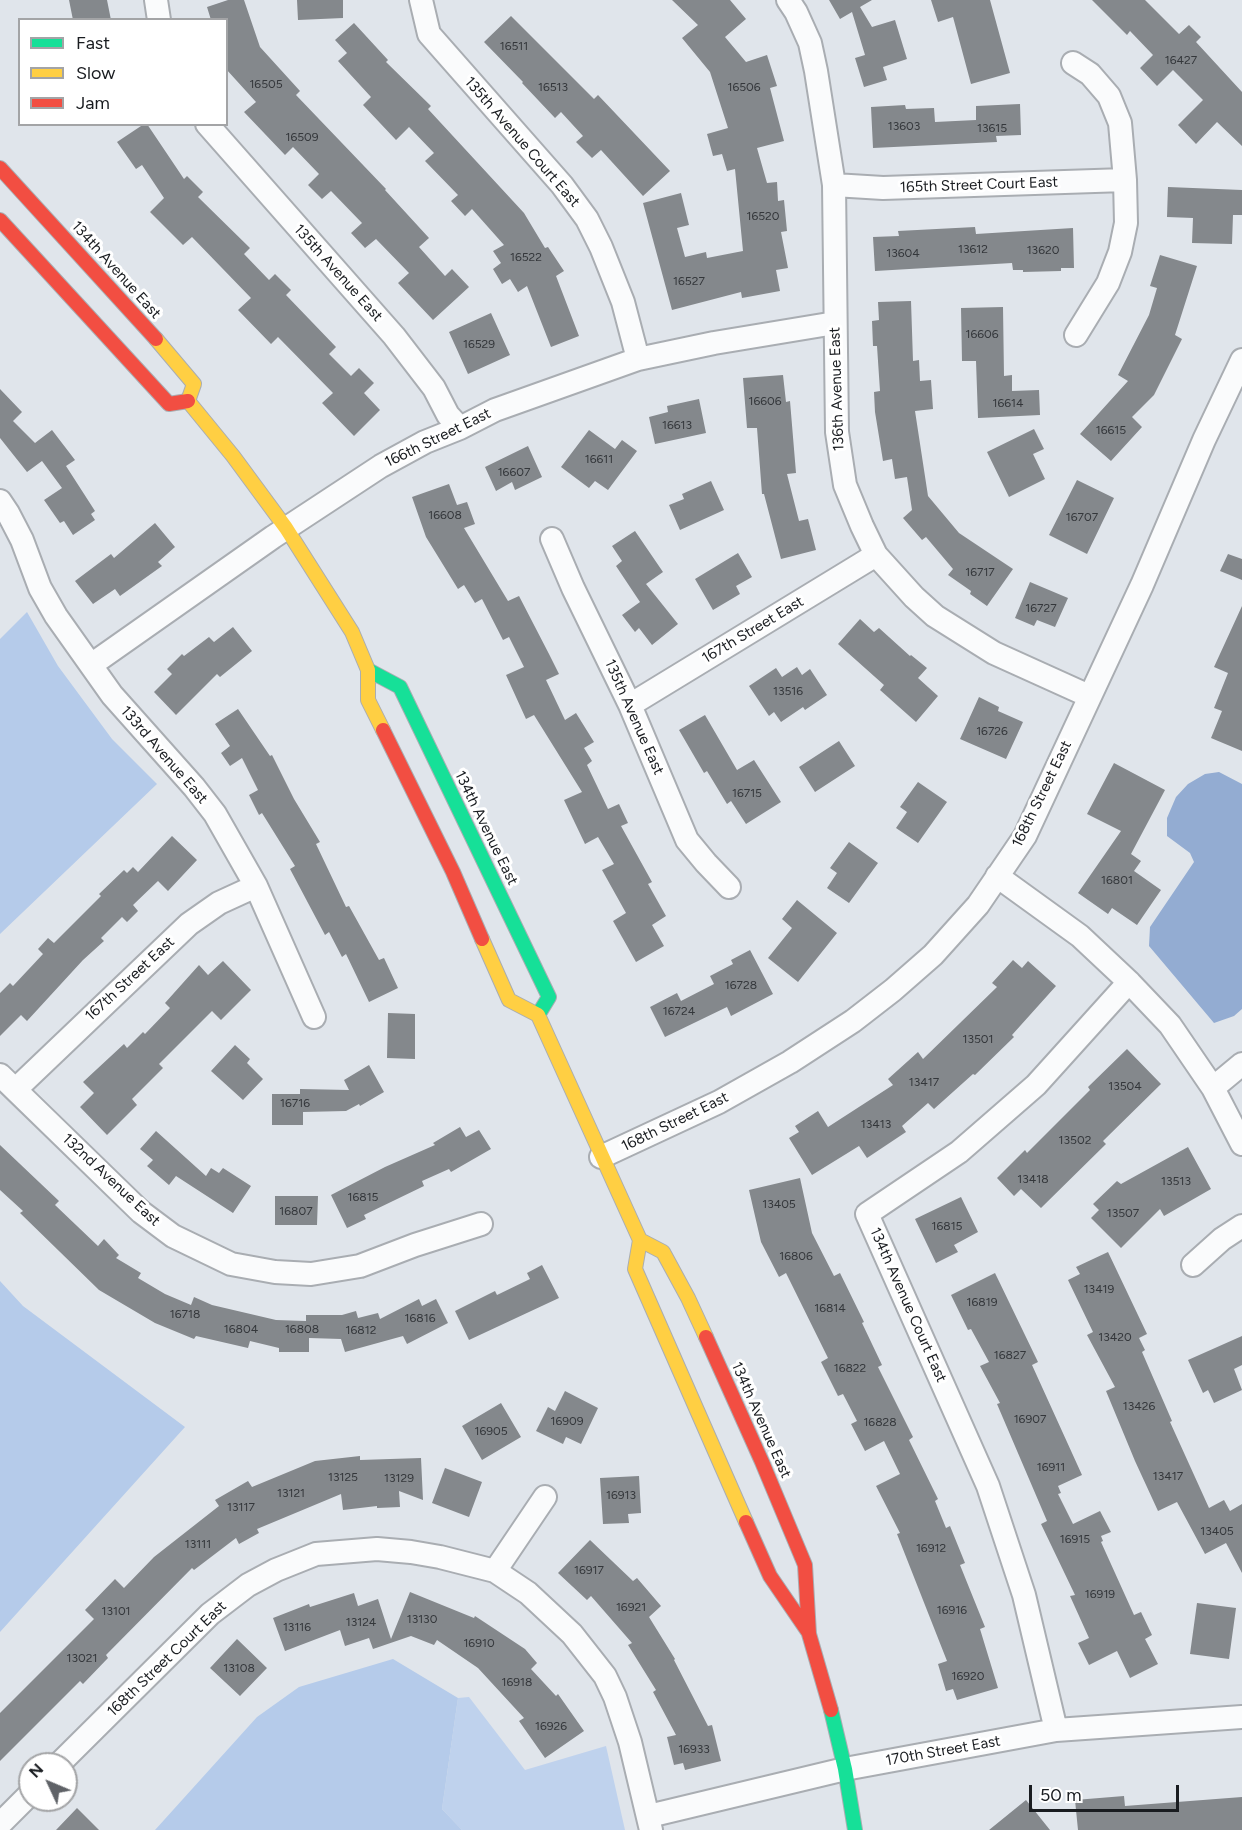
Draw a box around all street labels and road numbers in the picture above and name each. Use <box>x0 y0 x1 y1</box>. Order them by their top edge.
street label: 135th Avenue Court East <box>461 73 583 211</box>
street label: 165th Street Court East <box>900 173 1058 197</box>
street label: 134th Avenue East <box>67 218 165 322</box>
street label: 135th Avenue East <box>290 221 386 325</box>
street label: 136th Avenue East <box>826 327 848 451</box>
street label: 166th Street East <box>382 405 494 471</box>
street label: 167th Street East <box>699 593 807 667</box>
street label: 135th Avenue East <box>600 657 668 777</box>
street label: 133rd Avenue East <box>117 702 211 808</box>
street label: 168th Street East <box>1008 738 1076 850</box>
street label: 134th Avenue East <box>451 768 521 888</box>
street label: 167th Street East <box>82 933 178 1025</box>
street label: 168th Street East <box>619 1088 731 1156</box>
street label: 132nd Avenue East <box>58 1130 164 1230</box>
street label: 134th Avenue Court East <box>866 1225 950 1385</box>
street label: 134th Avenue East <box>727 1359 795 1481</box>
street label: 168th Street Court East <box>104 1597 230 1721</box>
street label: 170th Street East <box>884 1732 1002 1770</box>

